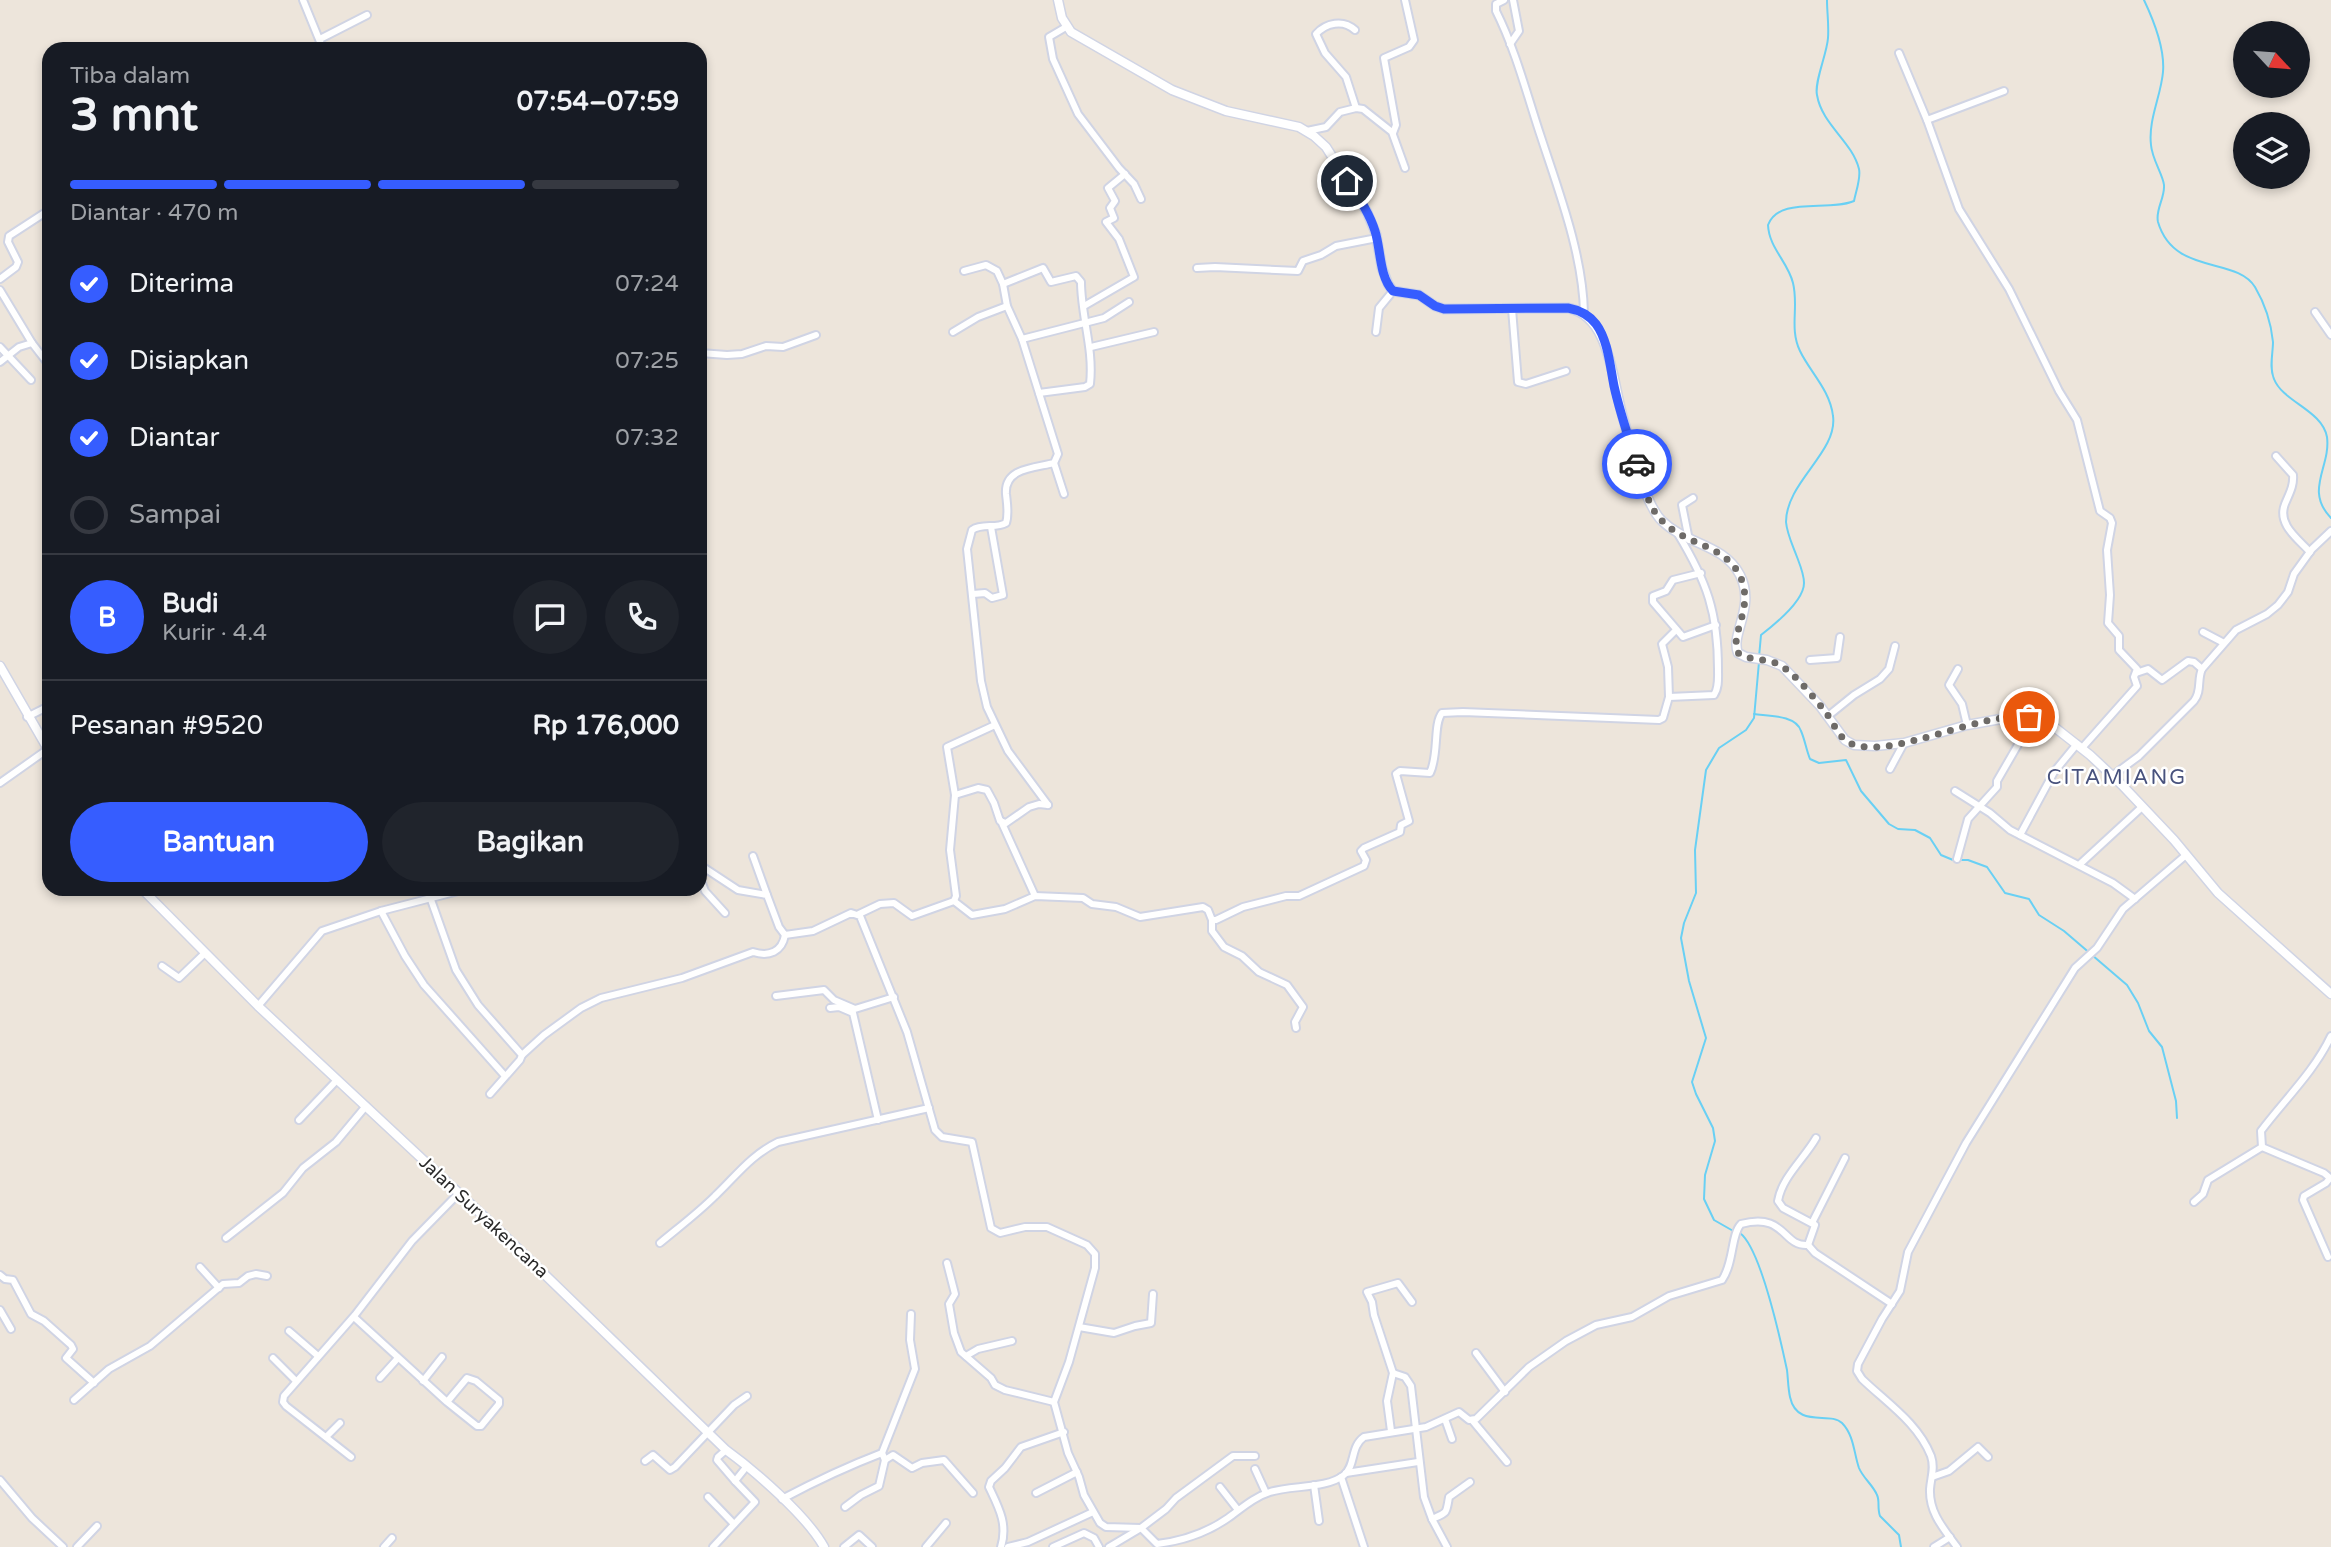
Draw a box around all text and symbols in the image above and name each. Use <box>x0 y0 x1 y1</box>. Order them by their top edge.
north arrow <box>2233 21 2310 98</box>
map controls <box>2233 21 2310 189</box>
text: Tiba dalam <box>70 62 190 90</box>
text: 07:54–07:59 <box>517 86 679 117</box>
text: 3 mnt <box>70 88 198 143</box>
button: layers <box>2233 112 2310 189</box>
pin <box>1317 151 1377 211</box>
icon: home <box>1328 162 1366 200</box>
text: Diantar · 470 m <box>70 199 238 227</box>
icon: check <box>70 265 108 303</box>
text: Diterima <box>129 268 234 299</box>
text: 07:24 <box>615 270 679 298</box>
icon: check <box>70 342 108 380</box>
text: Disiapkan <box>129 345 249 376</box>
text: 07:25 <box>615 347 679 375</box>
icon: check <box>70 419 108 457</box>
text: Diantar <box>129 422 219 453</box>
text: 07:32 <box>615 424 679 452</box>
courier <box>1602 429 1672 499</box>
icon: car <box>1618 445 1656 483</box>
text: Sampai <box>129 499 221 530</box>
button: chat <box>513 580 587 654</box>
button: phone <box>605 580 679 654</box>
text: Budi <box>162 588 219 619</box>
text: B <box>98 602 116 633</box>
text: Kurir · 4.4 <box>162 619 267 647</box>
pin <box>1999 687 2059 747</box>
icon: bag <box>2010 698 2048 736</box>
text: Pesanan #9520 <box>70 710 263 741</box>
text: Rp 176,000 <box>533 710 679 741</box>
district label: CITAMIANG <box>2047 765 2187 790</box>
button: Bantuan <box>70 802 368 882</box>
button: Bagikan <box>382 802 679 882</box>
street label: Jalan Suryakencana <box>415 1151 553 1283</box>

